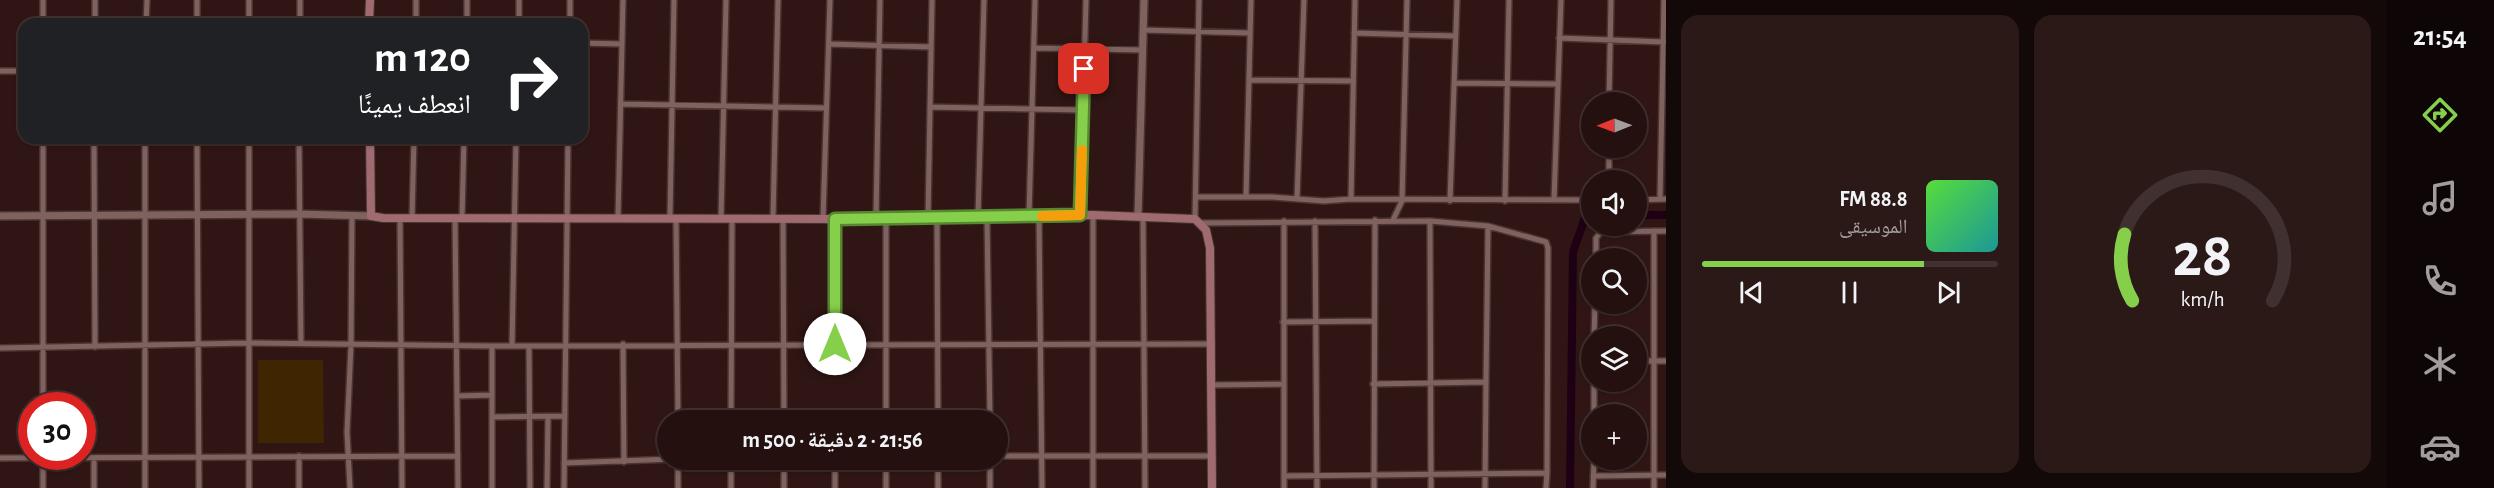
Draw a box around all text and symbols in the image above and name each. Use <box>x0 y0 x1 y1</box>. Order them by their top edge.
text: 21:54 <box>2413 23 2467 50</box>
text: 120 m <box>374 37 471 79</box>
icon: right <box>492 42 570 120</box>
pin <box>1058 43 1109 94</box>
icon: arrive <box>1067 52 1100 85</box>
text: انعطف يمينًا <box>358 91 471 118</box>
north arrow <box>1581 92 1647 158</box>
map controls <box>1581 92 1647 470</box>
icon: directions <box>2419 94 2461 136</box>
button: sound <box>1581 170 1647 236</box>
icon: music <box>2419 177 2461 219</box>
text: 88.8 FM <box>1839 188 1908 210</box>
text: الموسيقى <box>1839 217 1908 237</box>
text: 28 <box>2172 225 2232 287</box>
button: search <box>1581 248 1647 314</box>
icon: phone <box>2419 260 2461 302</box>
icon: previous <box>1735 276 1768 309</box>
icon: pause <box>1833 276 1866 309</box>
icon: next <box>1932 276 1965 309</box>
text: km/h <box>2180 289 2224 310</box>
position arrow <box>803 312 867 376</box>
button: layers <box>1581 326 1647 392</box>
icon: climate <box>2419 343 2461 385</box>
speed limit sign: 30 <box>18 392 96 470</box>
button: + <box>1581 404 1647 470</box>
icon: car <box>2419 426 2461 468</box>
text: 21:56 · 2 دقيقة · 500 m <box>742 429 923 451</box>

